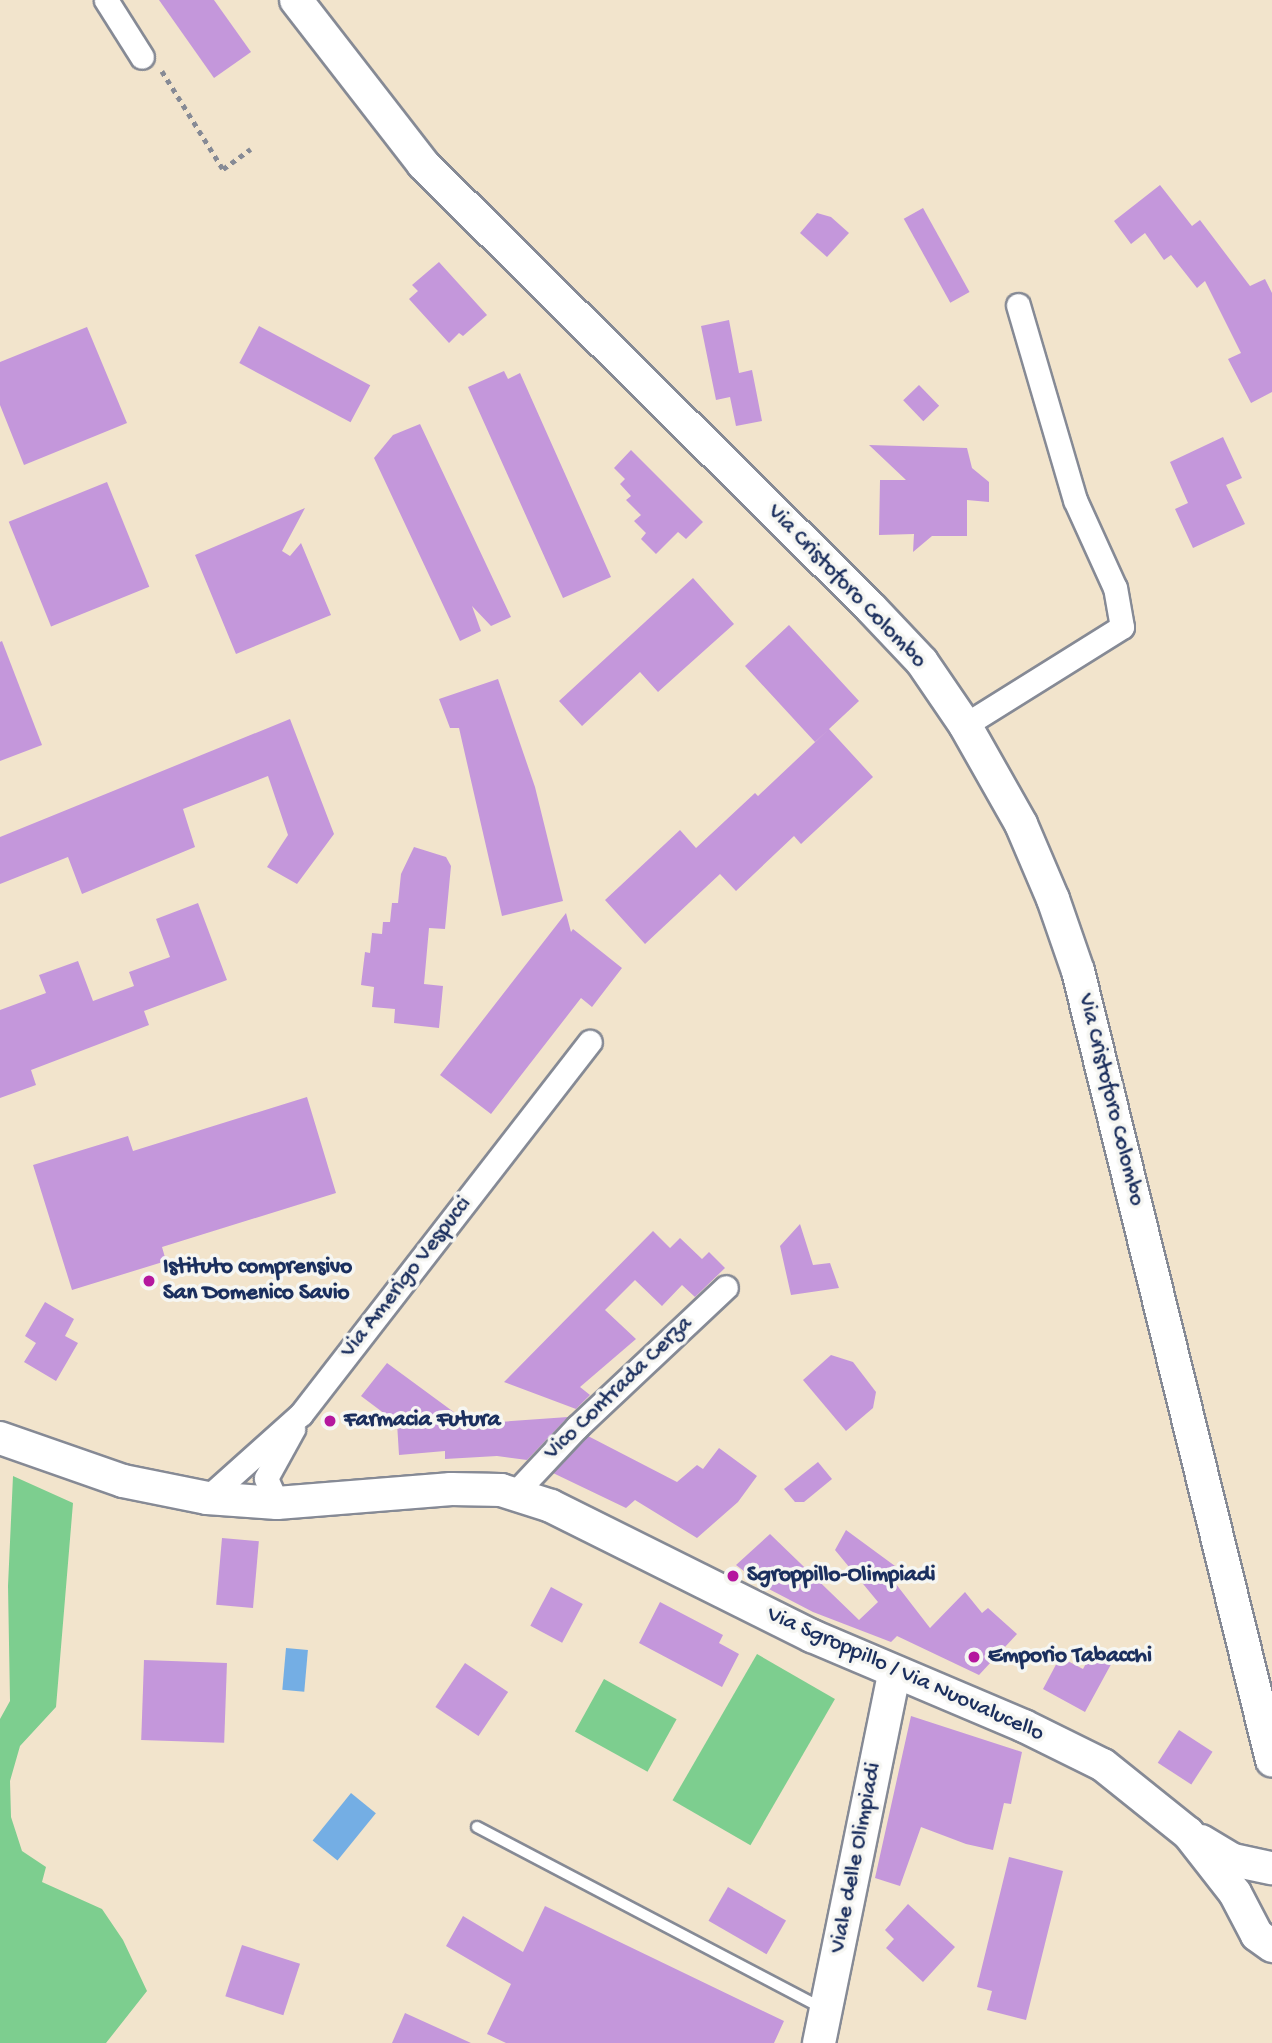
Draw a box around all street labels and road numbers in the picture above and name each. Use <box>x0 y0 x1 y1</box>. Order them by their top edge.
street label: Via Cristoforo Colombo <box>760 499 932 675</box>
street label: Via Cristoforo Colombo <box>1070 991 1150 1209</box>
street label: Via Amerigo Vespucci <box>335 1192 479 1364</box>
street label: Vico Contrada Cerza <box>539 1311 699 1467</box>
street label: Via Sgroppillo / Via Nuovalucello <box>762 1601 1048 1749</box>
street label: Viale delle Olimpiadi <box>825 1760 889 1956</box>

